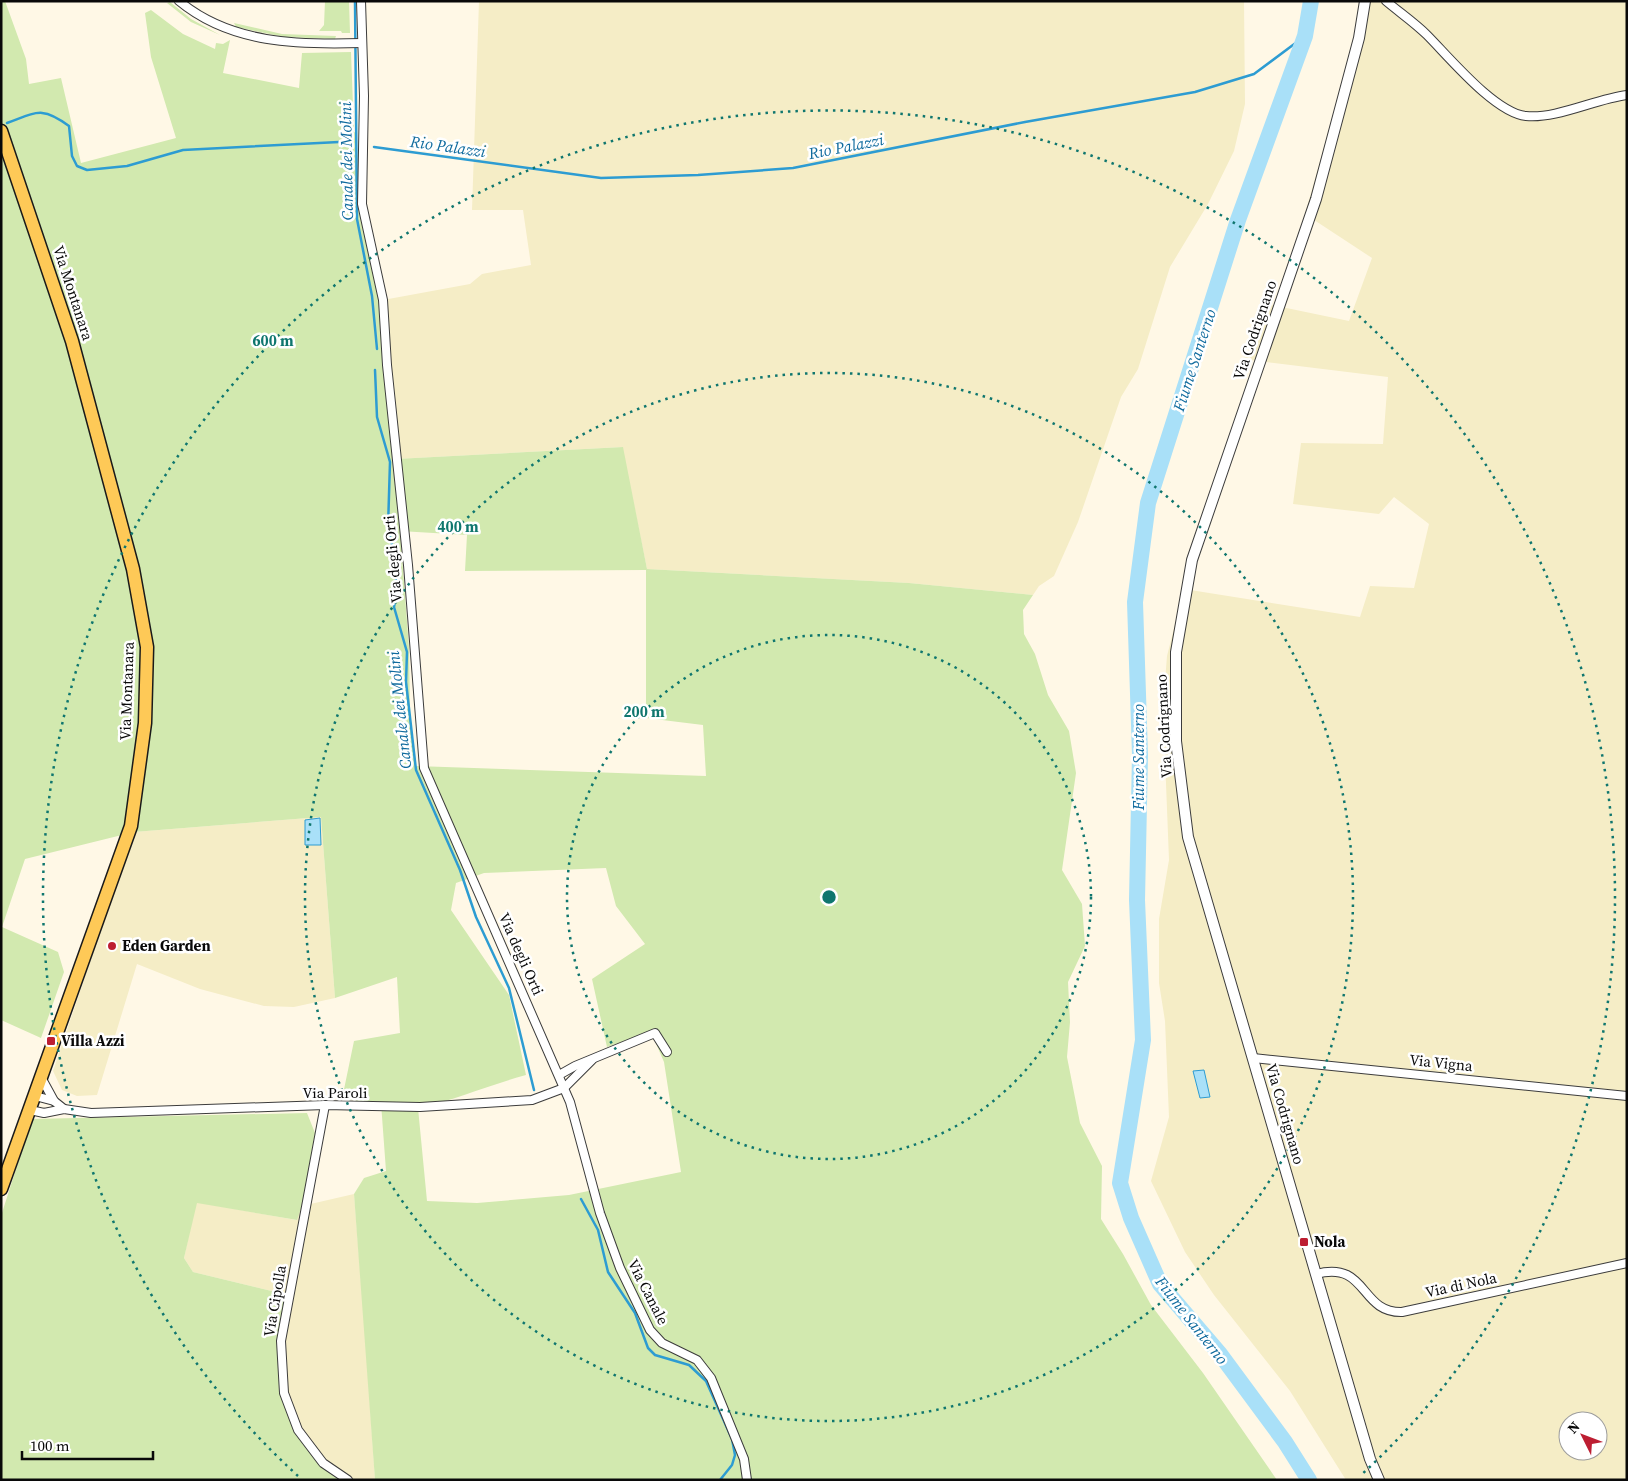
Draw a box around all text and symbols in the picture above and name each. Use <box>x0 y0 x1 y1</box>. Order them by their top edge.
water label: Canale dei Molini <box>334 101 358 220</box>
water label: Rio Palazzi <box>806 128 886 164</box>
water label: Rio Palazzi <box>408 130 487 162</box>
street label: Via Montanara <box>48 243 99 343</box>
street label: Via Codrignano <box>1228 277 1281 382</box>
water label: Fiume Santerno <box>1167 306 1221 415</box>
text: 600 m <box>252 330 294 351</box>
street label: Via degli Orti <box>378 514 407 604</box>
text: 400 m <box>437 516 479 537</box>
street label: Via Montanara <box>114 641 139 741</box>
water label: Canale dei Molini <box>382 650 416 770</box>
street label: Via Codrignano <box>1150 674 1177 779</box>
text: 200 m <box>623 701 665 722</box>
water label: Fiume Santerno <box>1127 704 1149 811</box>
centre of rings <box>820 888 838 906</box>
street label: Via degli Orti <box>494 909 549 998</box>
place label: Eden Garden <box>122 935 211 956</box>
marker: Eden Garden <box>106 940 118 952</box>
place label: Villa Azzi <box>61 1030 125 1051</box>
marker: Villa Azzi <box>45 1035 57 1047</box>
street label: Via Vigna <box>1408 1049 1474 1076</box>
street label: Via Codrignano <box>1261 1061 1310 1167</box>
street label: Via Paroli <box>303 1082 367 1103</box>
place label: Nola <box>1314 1231 1346 1252</box>
marker: Nola <box>1298 1236 1310 1248</box>
street label: Via Canale <box>623 1255 674 1329</box>
street label: Via Cipolla <box>258 1263 291 1338</box>
street label: Via di Nola <box>1423 1267 1499 1302</box>
water label: Fiume Santerno <box>1150 1271 1234 1369</box>
north arrow <box>1558 1411 1608 1461</box>
text: N <box>1562 1417 1584 1438</box>
scale bar <box>22 1428 154 1460</box>
text: 100 m <box>30 1435 70 1456</box>

